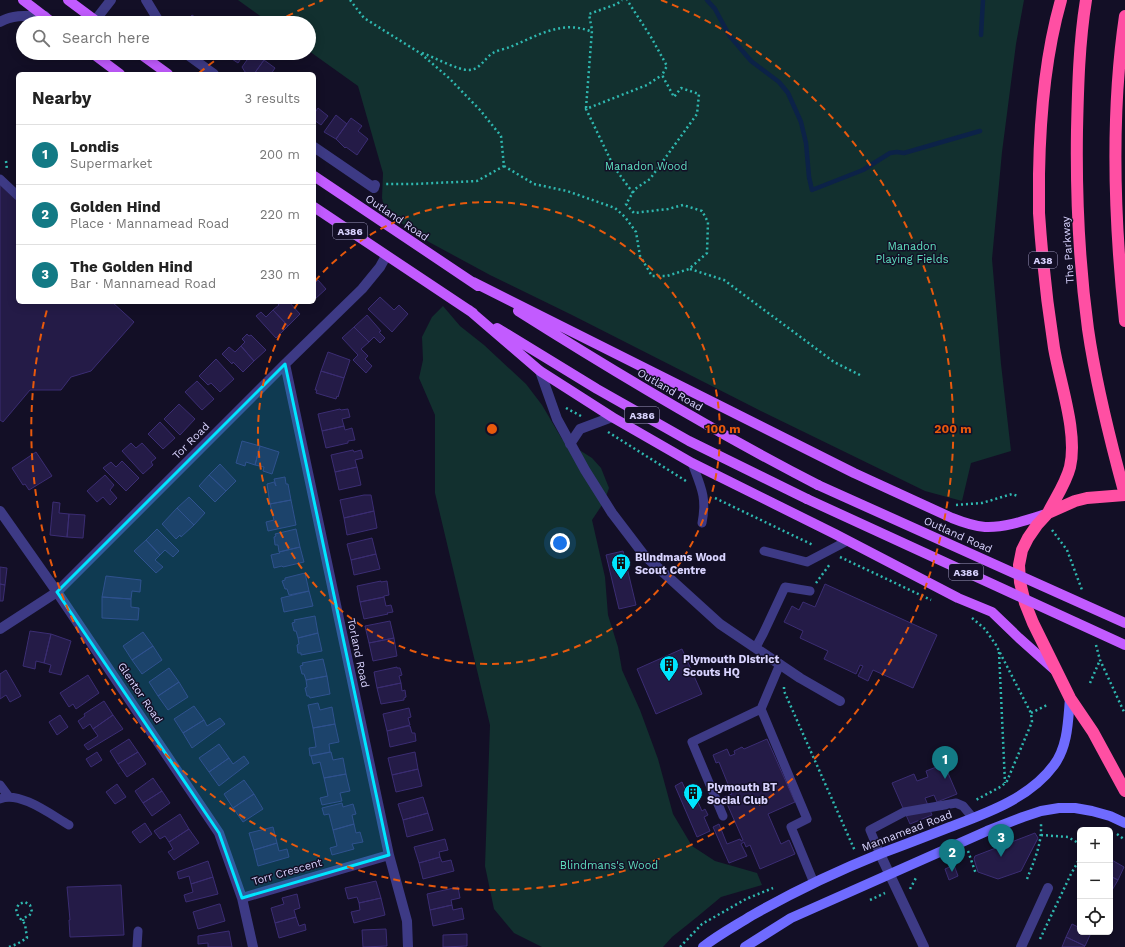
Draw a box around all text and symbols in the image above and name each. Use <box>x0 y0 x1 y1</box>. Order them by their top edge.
search box <box>16 16 316 60</box>
icon: search <box>30 27 52 49</box>
text: Search here <box>62 29 150 47</box>
text: Nearby <box>32 88 91 108</box>
text: 3 results <box>245 91 300 106</box>
text: Londis <box>70 138 119 156</box>
text: 1 <box>42 147 48 162</box>
text: 200 m <box>259 147 300 162</box>
text: Supermarket <box>70 156 152 171</box>
park label: Manadon Wood <box>605 160 687 173</box>
street label: Outland Road <box>363 192 431 244</box>
text: Golden Hind <box>70 198 161 216</box>
text: 2 <box>41 207 49 222</box>
text: 220 m <box>260 207 300 222</box>
street label: The Parkway <box>1059 215 1077 284</box>
text: Place · Mannamead Road <box>70 216 229 231</box>
road number: A386 <box>333 223 367 239</box>
park label: Manadon Playing Fields <box>875 240 949 266</box>
road number: A38 <box>1029 252 1057 268</box>
text: The Golden Hind <box>70 258 193 276</box>
text: 3 <box>41 267 49 282</box>
text: 230 m <box>260 267 300 282</box>
text: Bar · Mannamead Road <box>70 276 216 291</box>
street label: Outland Road <box>635 366 705 414</box>
road number: A386 <box>625 407 659 423</box>
street label: Tor Road <box>170 420 212 462</box>
centre of rings <box>485 422 499 436</box>
text: 100 m <box>705 422 741 436</box>
text: 200 m <box>934 422 972 436</box>
street label: Outland Road <box>922 514 994 556</box>
your location <box>550 533 570 553</box>
place label: Blindmans Wood Scout Centre <box>635 551 726 577</box>
building icon: Blindmans Wood Scout Centre <box>610 552 632 580</box>
road number: A386 <box>949 564 983 580</box>
street label: Torland Road <box>344 617 372 689</box>
place label: Plymouth District Scouts HQ <box>683 653 780 679</box>
building icon: Plymouth District Scouts HQ <box>658 654 680 682</box>
street label: Glentor Road <box>115 660 165 726</box>
pin: 1 <box>932 746 958 779</box>
place label: Plymouth BT Social Club <box>707 781 777 807</box>
building icon: Plymouth BT Social Club <box>682 782 704 810</box>
street label: Mannamead Road <box>860 808 954 854</box>
pin: 3 <box>988 824 1014 857</box>
map controls <box>1077 827 1113 935</box>
button: + <box>1077 827 1113 863</box>
pin: 2 <box>939 839 965 872</box>
street label: Torr Crescent <box>250 856 324 888</box>
park label: Blindmans's Wood <box>560 859 658 872</box>
button: − <box>1077 863 1113 899</box>
button: locate <box>1077 899 1113 935</box>

